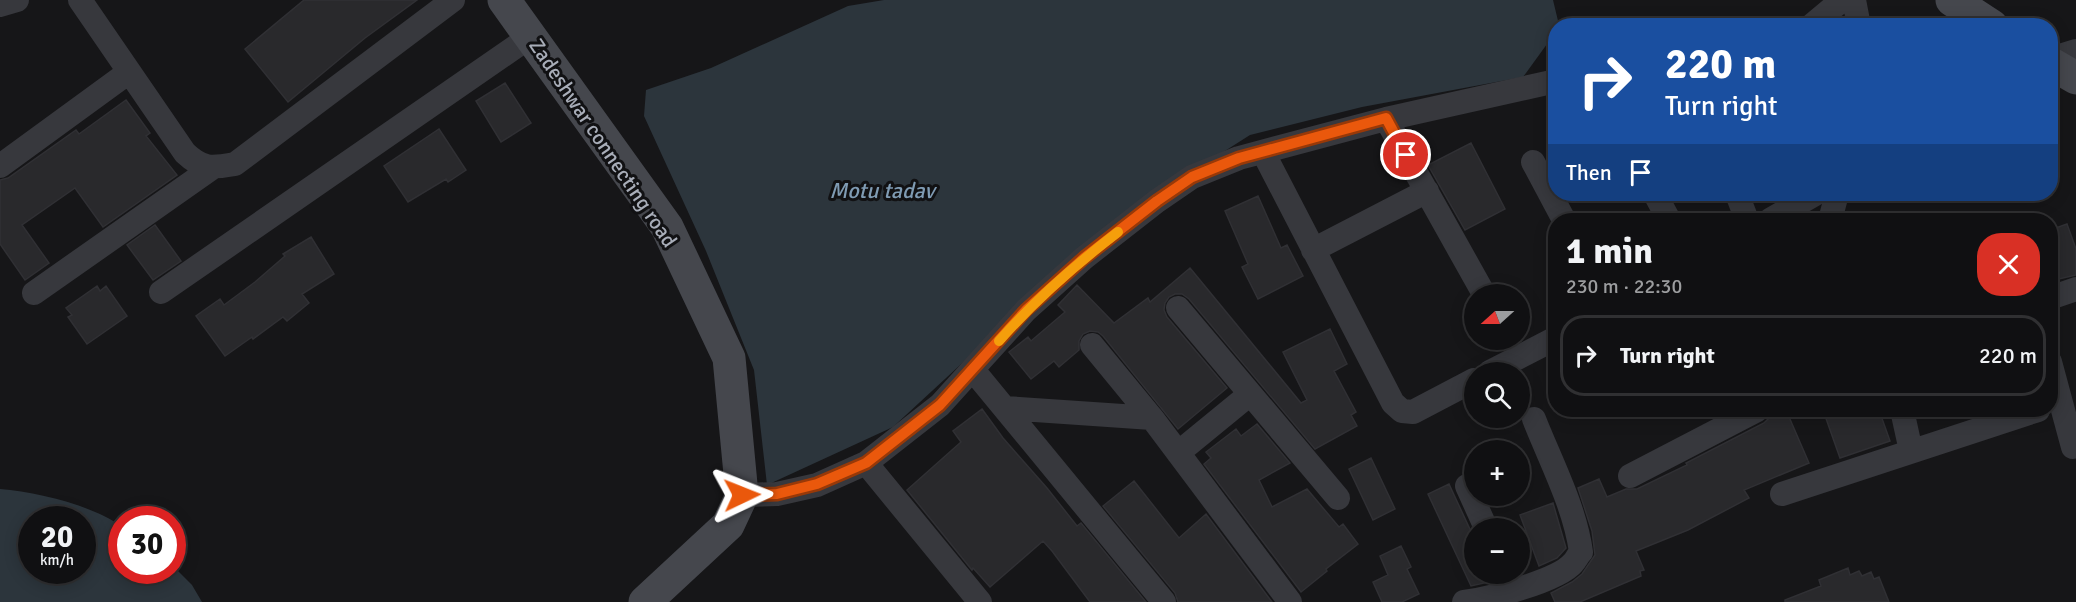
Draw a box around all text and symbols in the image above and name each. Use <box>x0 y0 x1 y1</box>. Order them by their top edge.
street label: Zadeshwar connecting road <box>523 34 683 252</box>
text: 220 m <box>1665 39 1776 90</box>
icon: right <box>1566 42 1644 120</box>
text: Turn right <box>1665 90 1778 123</box>
pin <box>1380 129 1431 180</box>
icon: arrive <box>1389 138 1422 171</box>
icon: arrive <box>1624 156 1657 189</box>
text: Then <box>1566 159 1612 186</box>
water label: Motu tadav <box>830 177 937 204</box>
text: 1 min <box>1566 229 1653 274</box>
button: close <box>1977 233 2040 296</box>
text: 230 m · 22:30 <box>1566 274 1682 299</box>
north arrow <box>1464 284 1530 350</box>
map controls <box>1464 284 1530 584</box>
icon: right <box>1569 339 1602 372</box>
text: Turn right <box>1620 342 1715 369</box>
text: 220 m <box>1979 342 2037 369</box>
button: search <box>1464 362 1530 428</box>
button: + <box>1464 440 1530 506</box>
position arrow <box>710 463 774 527</box>
speed limit sign: 30 <box>108 506 186 584</box>
button: − <box>1464 518 1530 584</box>
text: 20 <box>41 519 73 556</box>
text: km/h <box>40 551 74 569</box>

